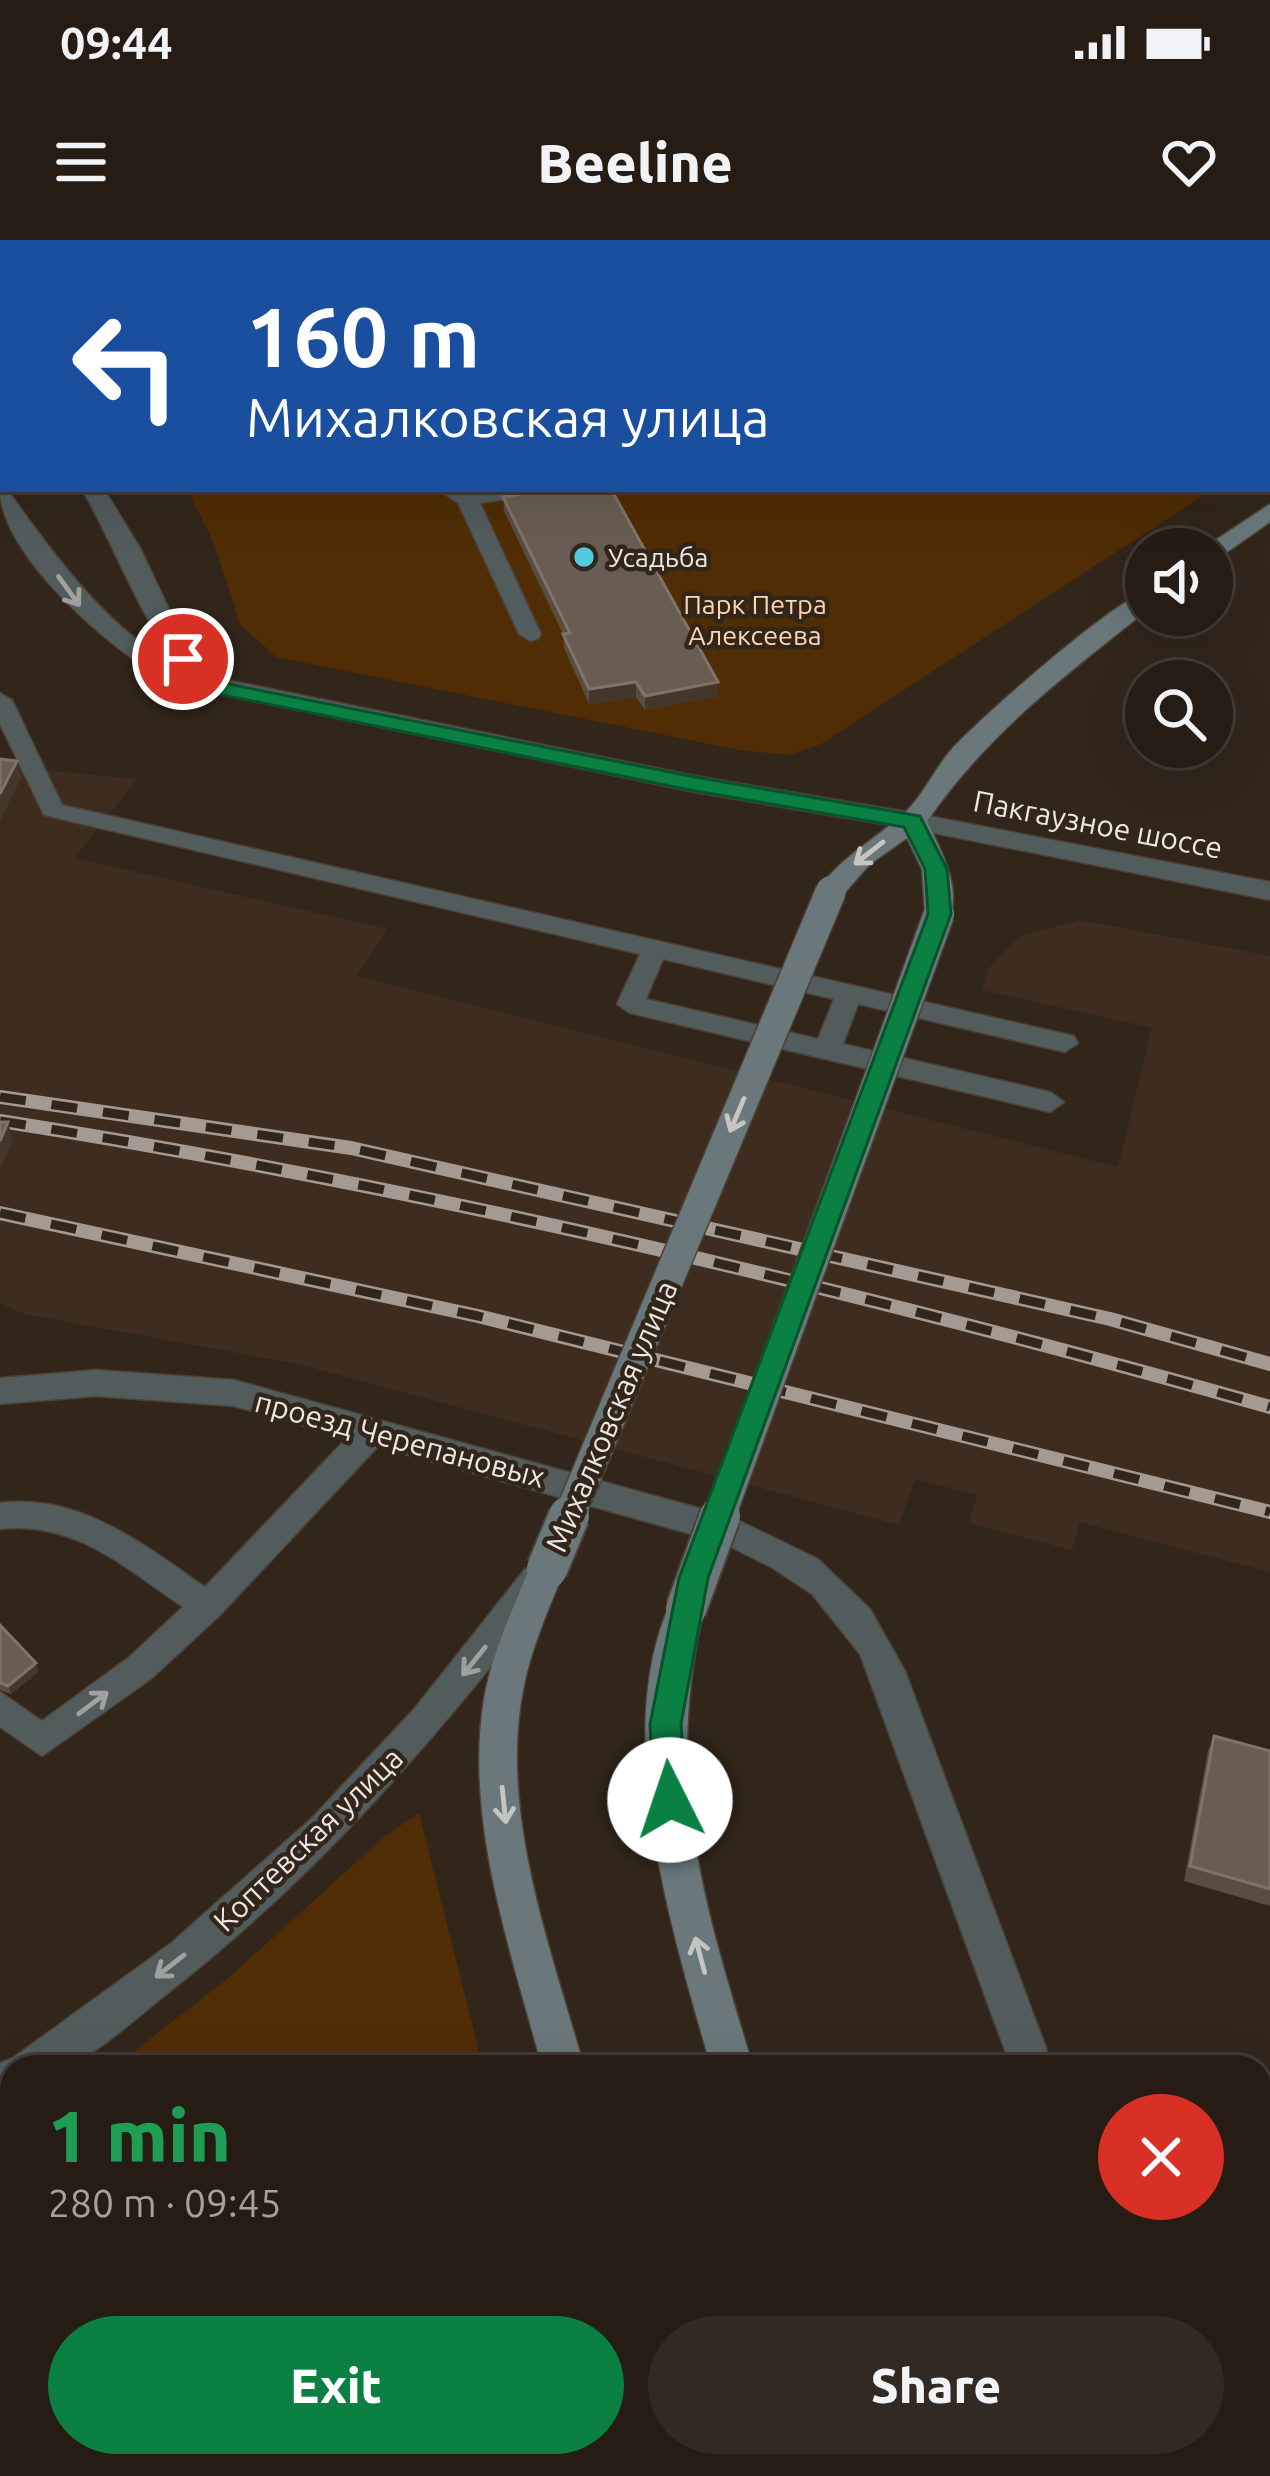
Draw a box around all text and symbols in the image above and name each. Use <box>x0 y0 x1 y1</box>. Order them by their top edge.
text: 09:44 <box>60 17 173 68</box>
icon: menu <box>48 129 114 195</box>
icon: heart <box>1156 129 1222 195</box>
text: Beeline <box>537 132 733 192</box>
icon: left <box>48 288 204 444</box>
text: 160 m <box>246 289 480 383</box>
text: Михалковская улица <box>246 387 769 447</box>
map controls <box>1125 528 1233 768</box>
button: sound <box>1125 528 1233 636</box>
place label: Усадьба <box>608 542 708 572</box>
marker: Усадьба <box>571 544 597 570</box>
one-way arrow <box>56 574 81 607</box>
park label: Парк Петра Алексеева <box>683 589 827 650</box>
pin <box>132 608 234 710</box>
icon: arrive <box>150 626 216 692</box>
button: search <box>1125 660 1233 768</box>
street label: Пакгаузное шоссе <box>971 783 1225 865</box>
one-way arrow <box>854 839 885 866</box>
one-way arrow <box>724 1097 746 1133</box>
street label: Михалковская улица <box>539 1276 683 1556</box>
street label: проезд Черепановых <box>251 1384 549 1494</box>
one-way arrow <box>461 1644 488 1676</box>
one-way arrow <box>76 1690 109 1716</box>
position arrow <box>607 1737 733 1863</box>
street label: Коптевская улица <box>207 1740 409 1938</box>
one-way arrow <box>494 1785 516 1824</box>
one-way arrow <box>687 1936 709 1974</box>
one-way arrow <box>154 1952 186 1979</box>
button: close <box>1098 2094 1224 2220</box>
text: 1 min <box>48 2095 231 2176</box>
text: 280 m · 09:45 <box>48 2181 282 2224</box>
button: Exit <box>48 2316 624 2454</box>
button: Share <box>648 2316 1224 2454</box>

